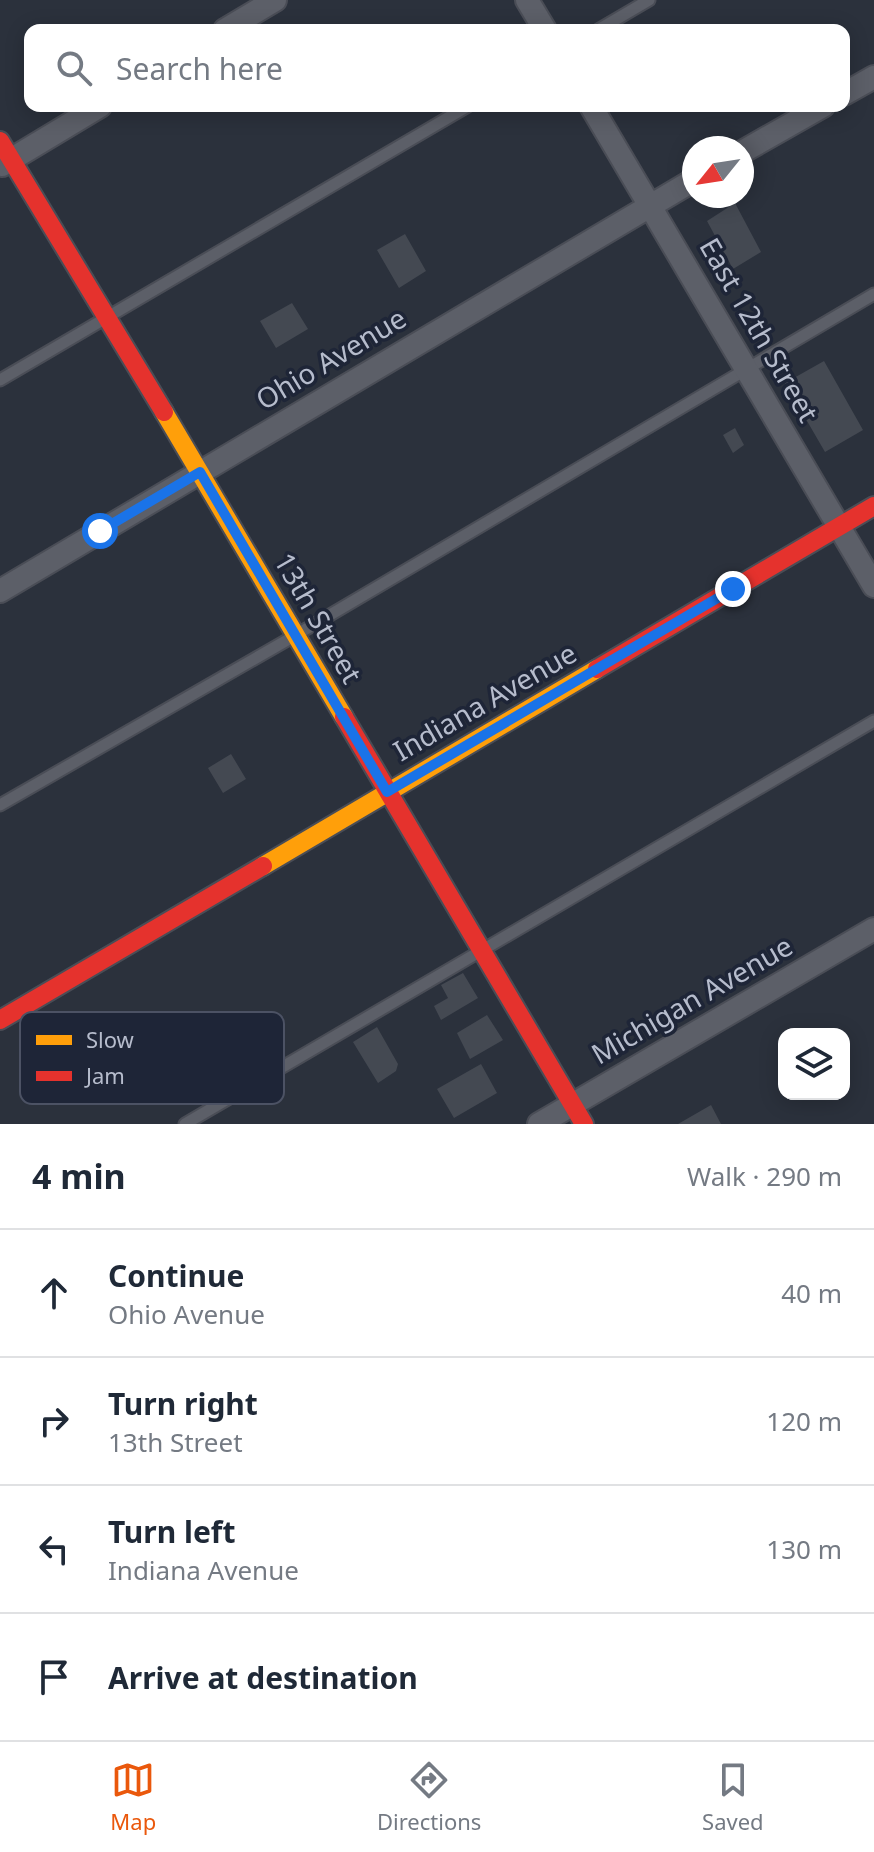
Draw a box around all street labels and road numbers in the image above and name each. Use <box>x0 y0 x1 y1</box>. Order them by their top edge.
street label: East 12th Street <box>692 230 828 429</box>
street label: Ohio Avenue <box>248 298 413 418</box>
street label: 13th Street <box>266 545 372 690</box>
street label: Indiana Avenue <box>386 633 583 769</box>
street label: Michigan Avenue <box>584 926 799 1072</box>

